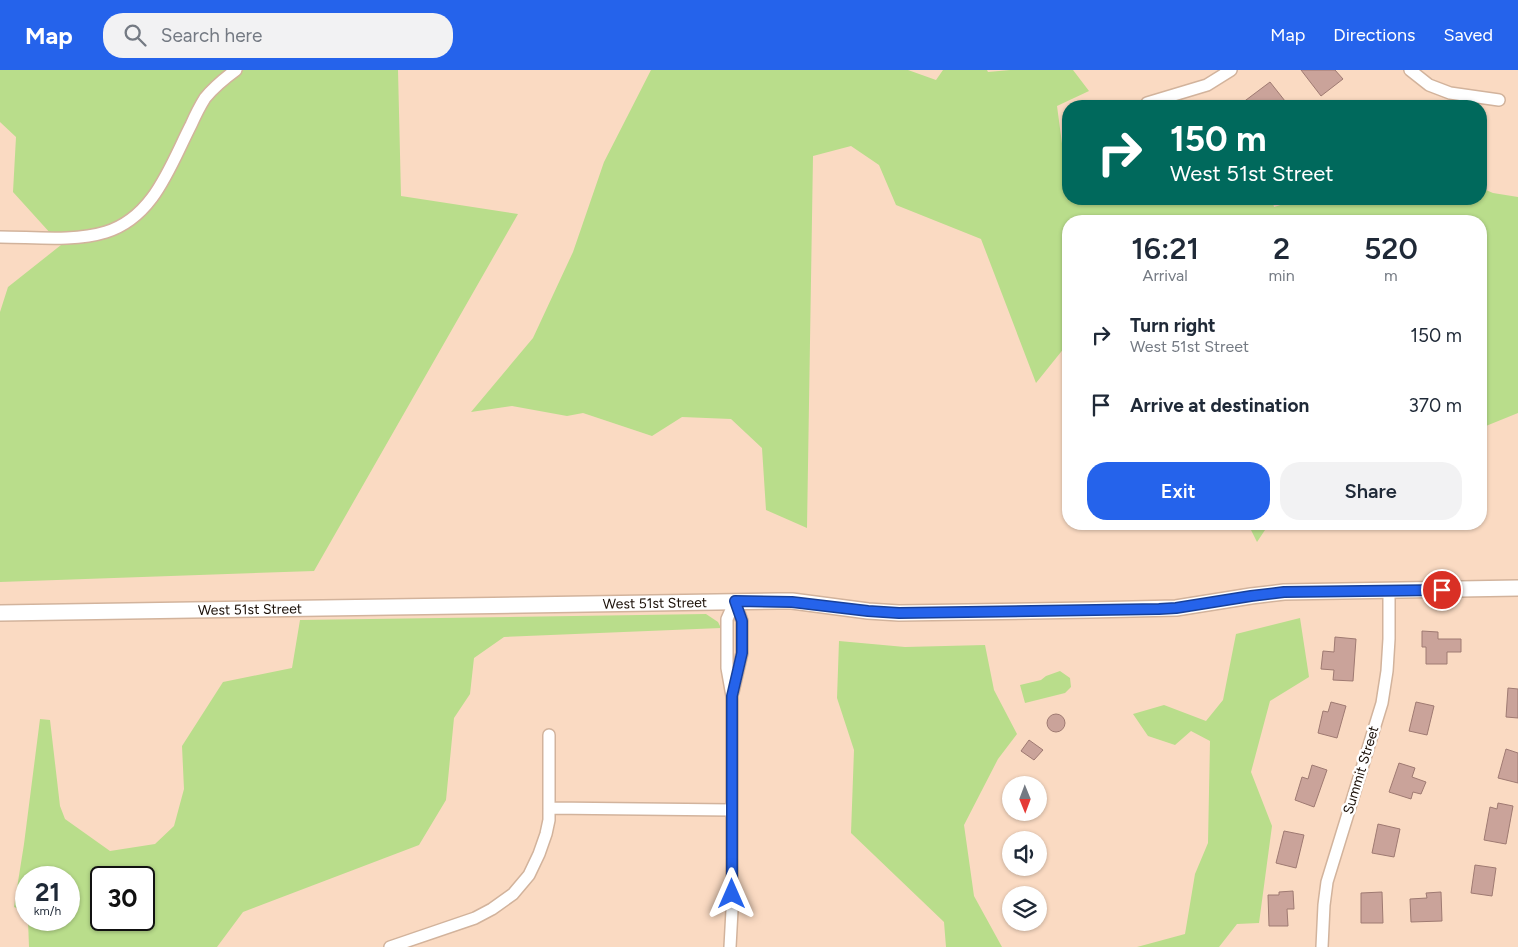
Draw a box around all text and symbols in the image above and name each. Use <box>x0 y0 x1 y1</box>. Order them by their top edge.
search box <box>103 13 453 58</box>
text: Map <box>25 21 73 50</box>
icon: search <box>121 21 149 49</box>
text: Search here <box>161 24 262 47</box>
text: Map <box>1270 24 1305 46</box>
text: Directions <box>1333 24 1415 46</box>
text: Saved <box>1443 24 1493 46</box>
text: 150 m <box>1170 118 1267 160</box>
icon: right <box>1087 120 1152 185</box>
text: West 51st Street <box>1170 160 1334 187</box>
text: 16:21 <box>1131 230 1199 267</box>
text: 2 <box>1273 230 1290 267</box>
text: 520 <box>1364 230 1418 267</box>
text: Arrival <box>1143 266 1188 285</box>
text: min <box>1268 266 1295 285</box>
text: m <box>1384 266 1398 285</box>
text: Turn right <box>1130 314 1216 337</box>
icon: right <box>1087 321 1115 349</box>
text: 150 m <box>1410 324 1462 347</box>
text: West 51st Street <box>1130 337 1249 356</box>
icon: arrive <box>1087 391 1115 419</box>
text: Arrive at destination <box>1130 394 1309 417</box>
text: 370 m <box>1408 394 1462 417</box>
button: Exit <box>1087 462 1270 520</box>
button: Share <box>1280 462 1462 520</box>
pin <box>1421 569 1463 611</box>
icon: arrive <box>1428 576 1456 604</box>
street label: West 51st Street <box>603 594 707 612</box>
street label: West 51st Street <box>198 600 302 618</box>
street label: Summit Street <box>1340 724 1382 816</box>
north arrow <box>1002 776 1048 821</box>
map controls <box>1002 776 1047 931</box>
button: sound <box>1002 831 1047 876</box>
speed limit sign: 30 <box>90 866 155 931</box>
position arrow <box>705 867 757 919</box>
text: 21 <box>35 877 60 907</box>
button: layers <box>1002 886 1047 931</box>
text: km/h <box>34 904 61 918</box>

